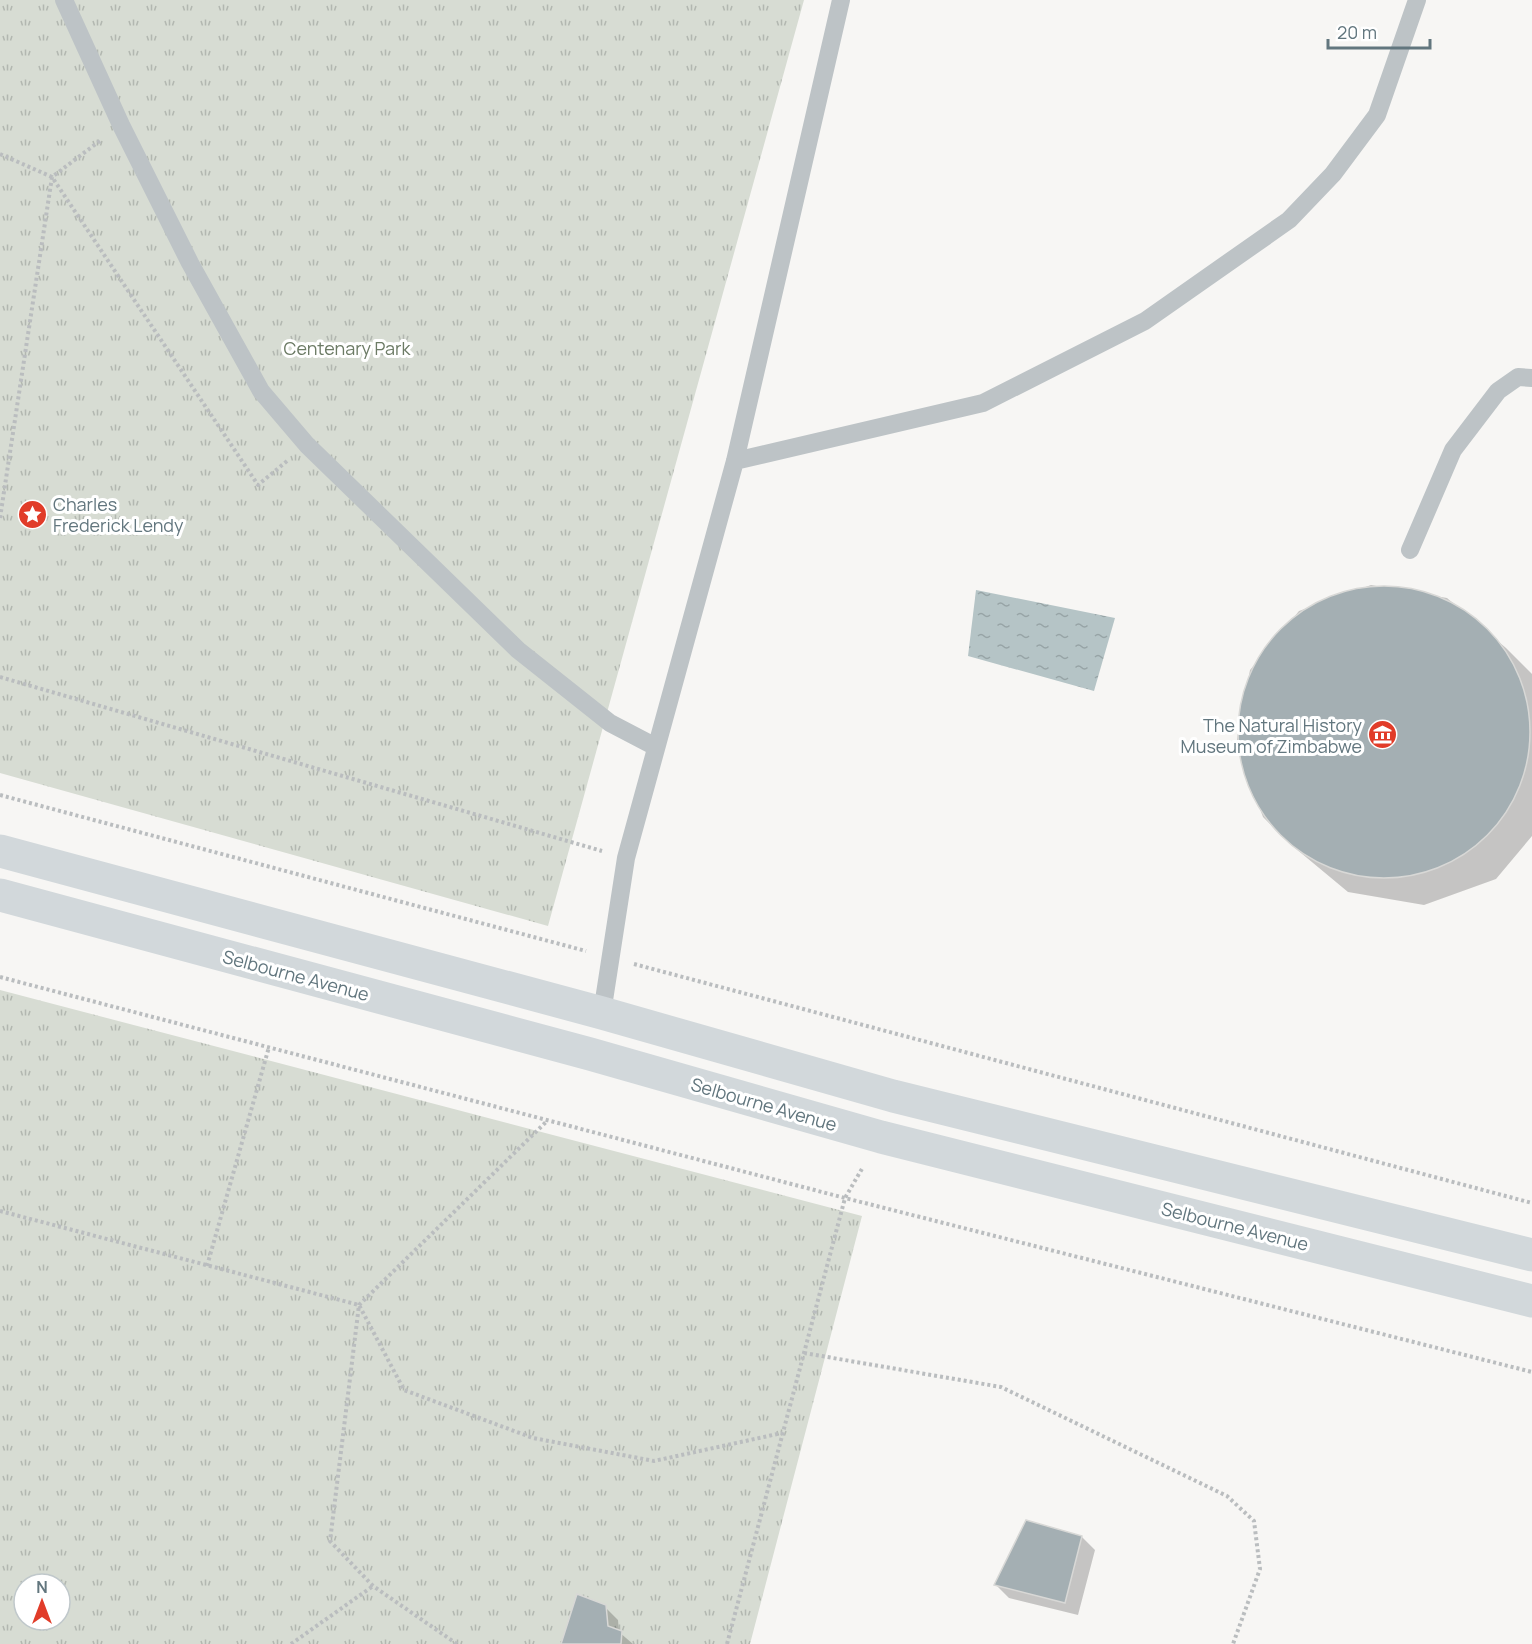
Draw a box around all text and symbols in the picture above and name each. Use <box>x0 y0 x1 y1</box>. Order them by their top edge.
scale bar <box>1328 12 1430 50</box>
text: 20 m <box>1337 20 1377 44</box>
park label: Centenary Park <box>284 336 412 360</box>
place label: Charles Frederick Lendy <box>53 492 184 537</box>
place icon: Charles Frederick Lendy <box>16 498 48 530</box>
place label: The Natural History Museum of Zimbabwe <box>1181 713 1362 758</box>
museum icon: The Natural History Museum of Zimbabwe <box>1367 719 1399 751</box>
street label: Selbourne Avenue <box>220 944 372 1006</box>
street label: Selbourne Avenue <box>688 1072 840 1136</box>
street label: Selbourne Avenue <box>1159 1196 1311 1256</box>
north arrow <box>12 1572 72 1632</box>
text: N <box>36 1576 48 1598</box>

